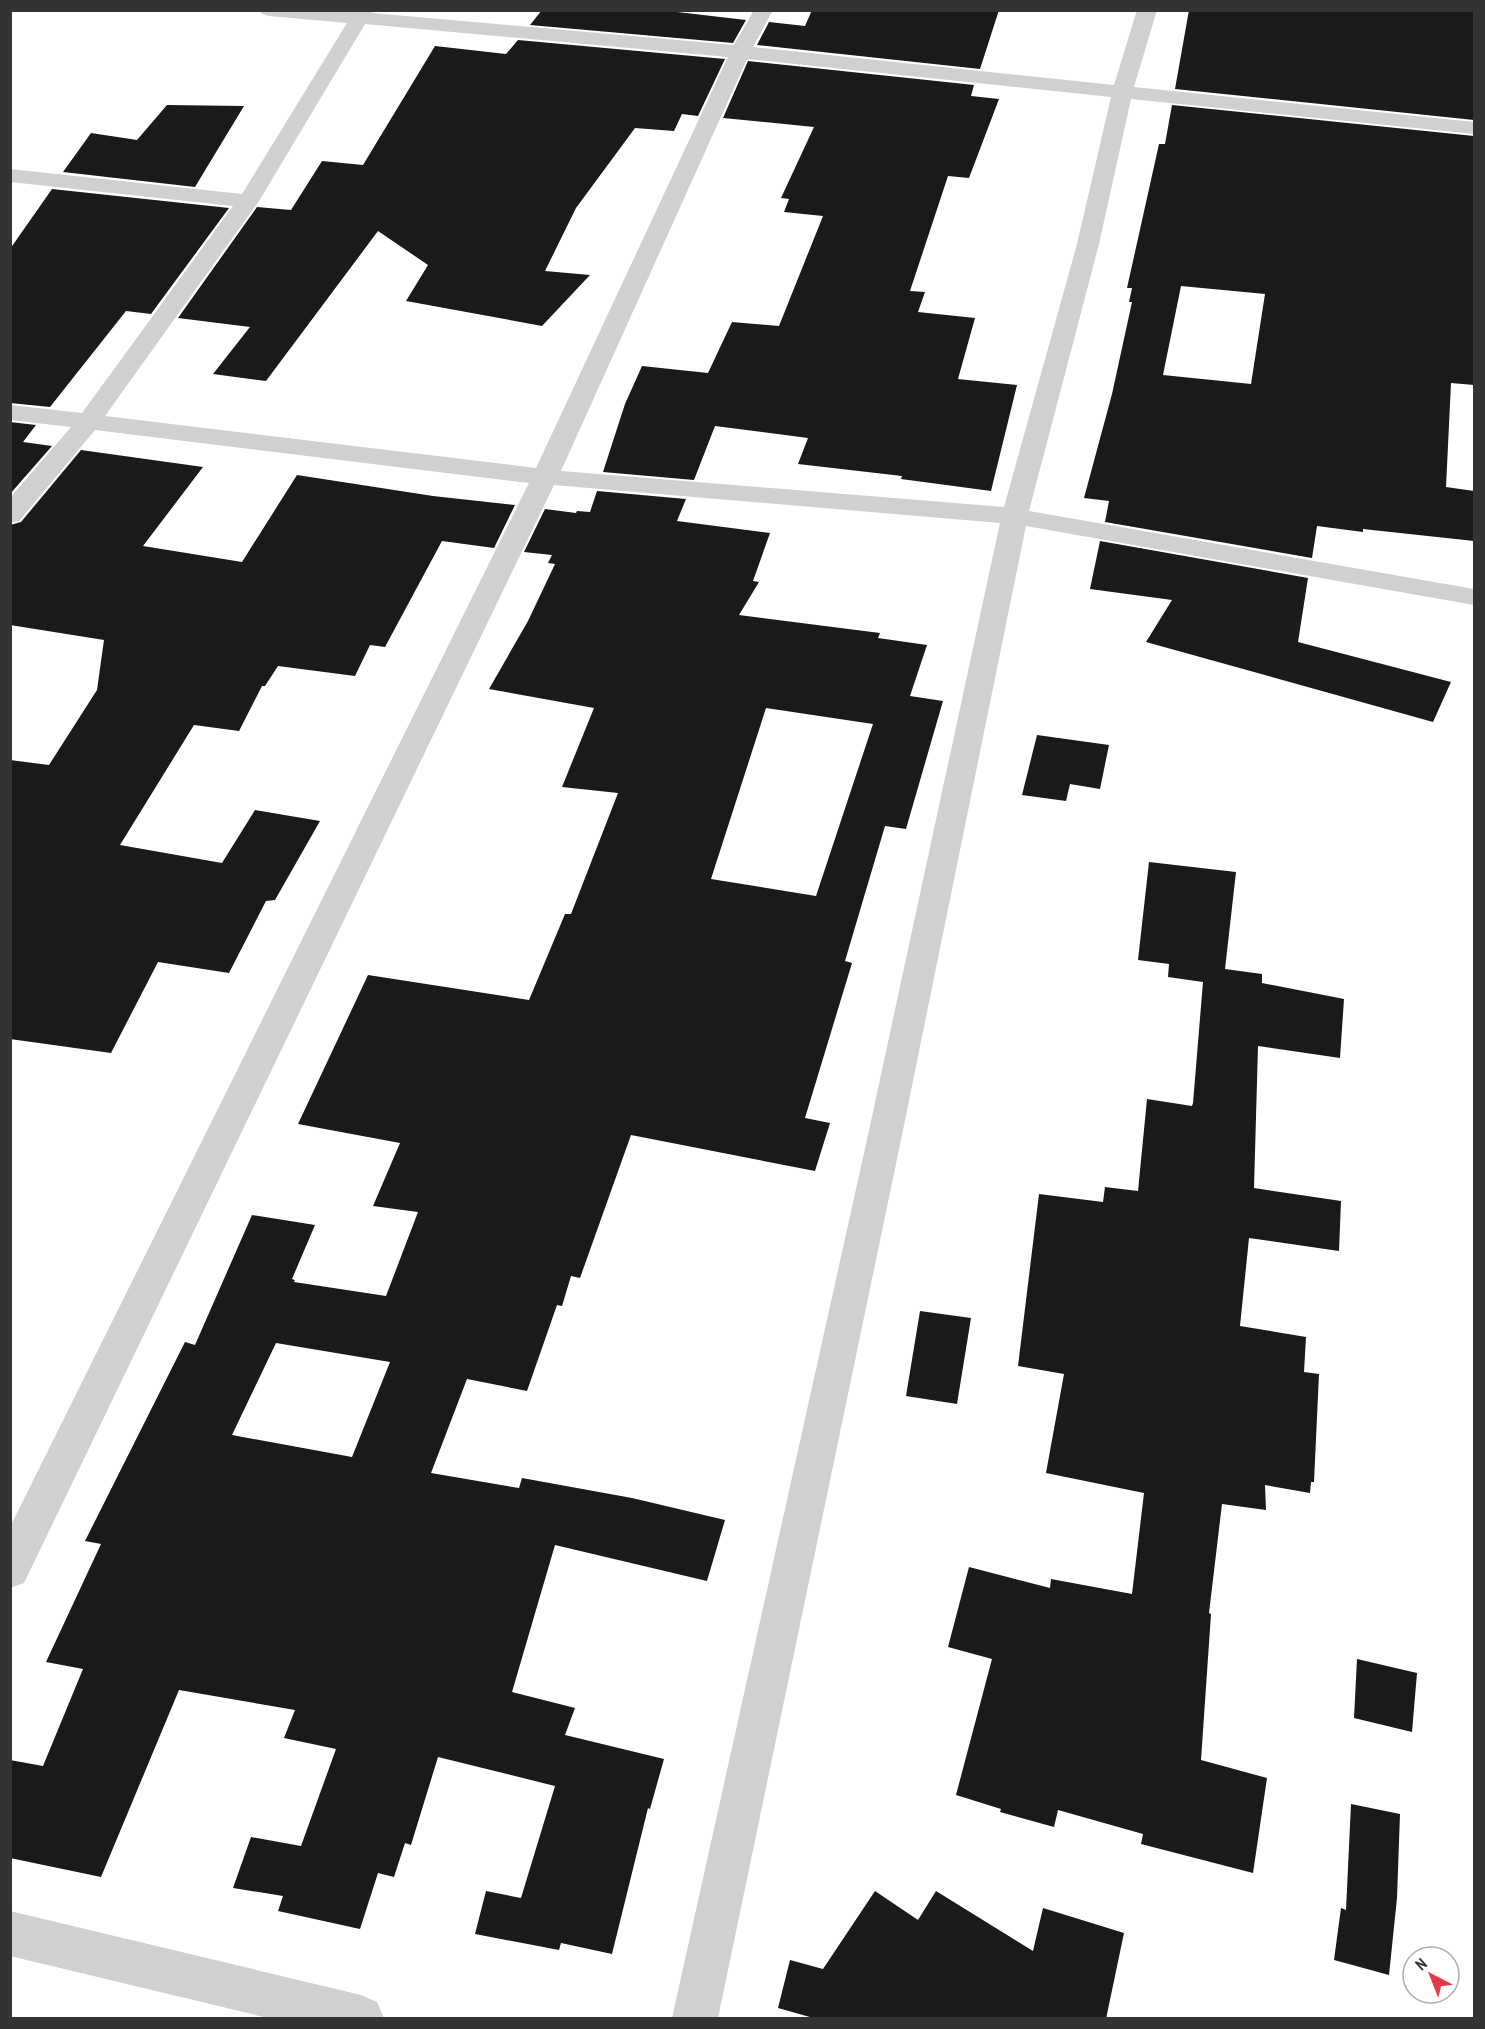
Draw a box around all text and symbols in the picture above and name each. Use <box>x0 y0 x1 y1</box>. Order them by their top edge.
north arrow <box>1401 1945 1461 2005</box>
text: N <box>1411 1954 1431 1974</box>

